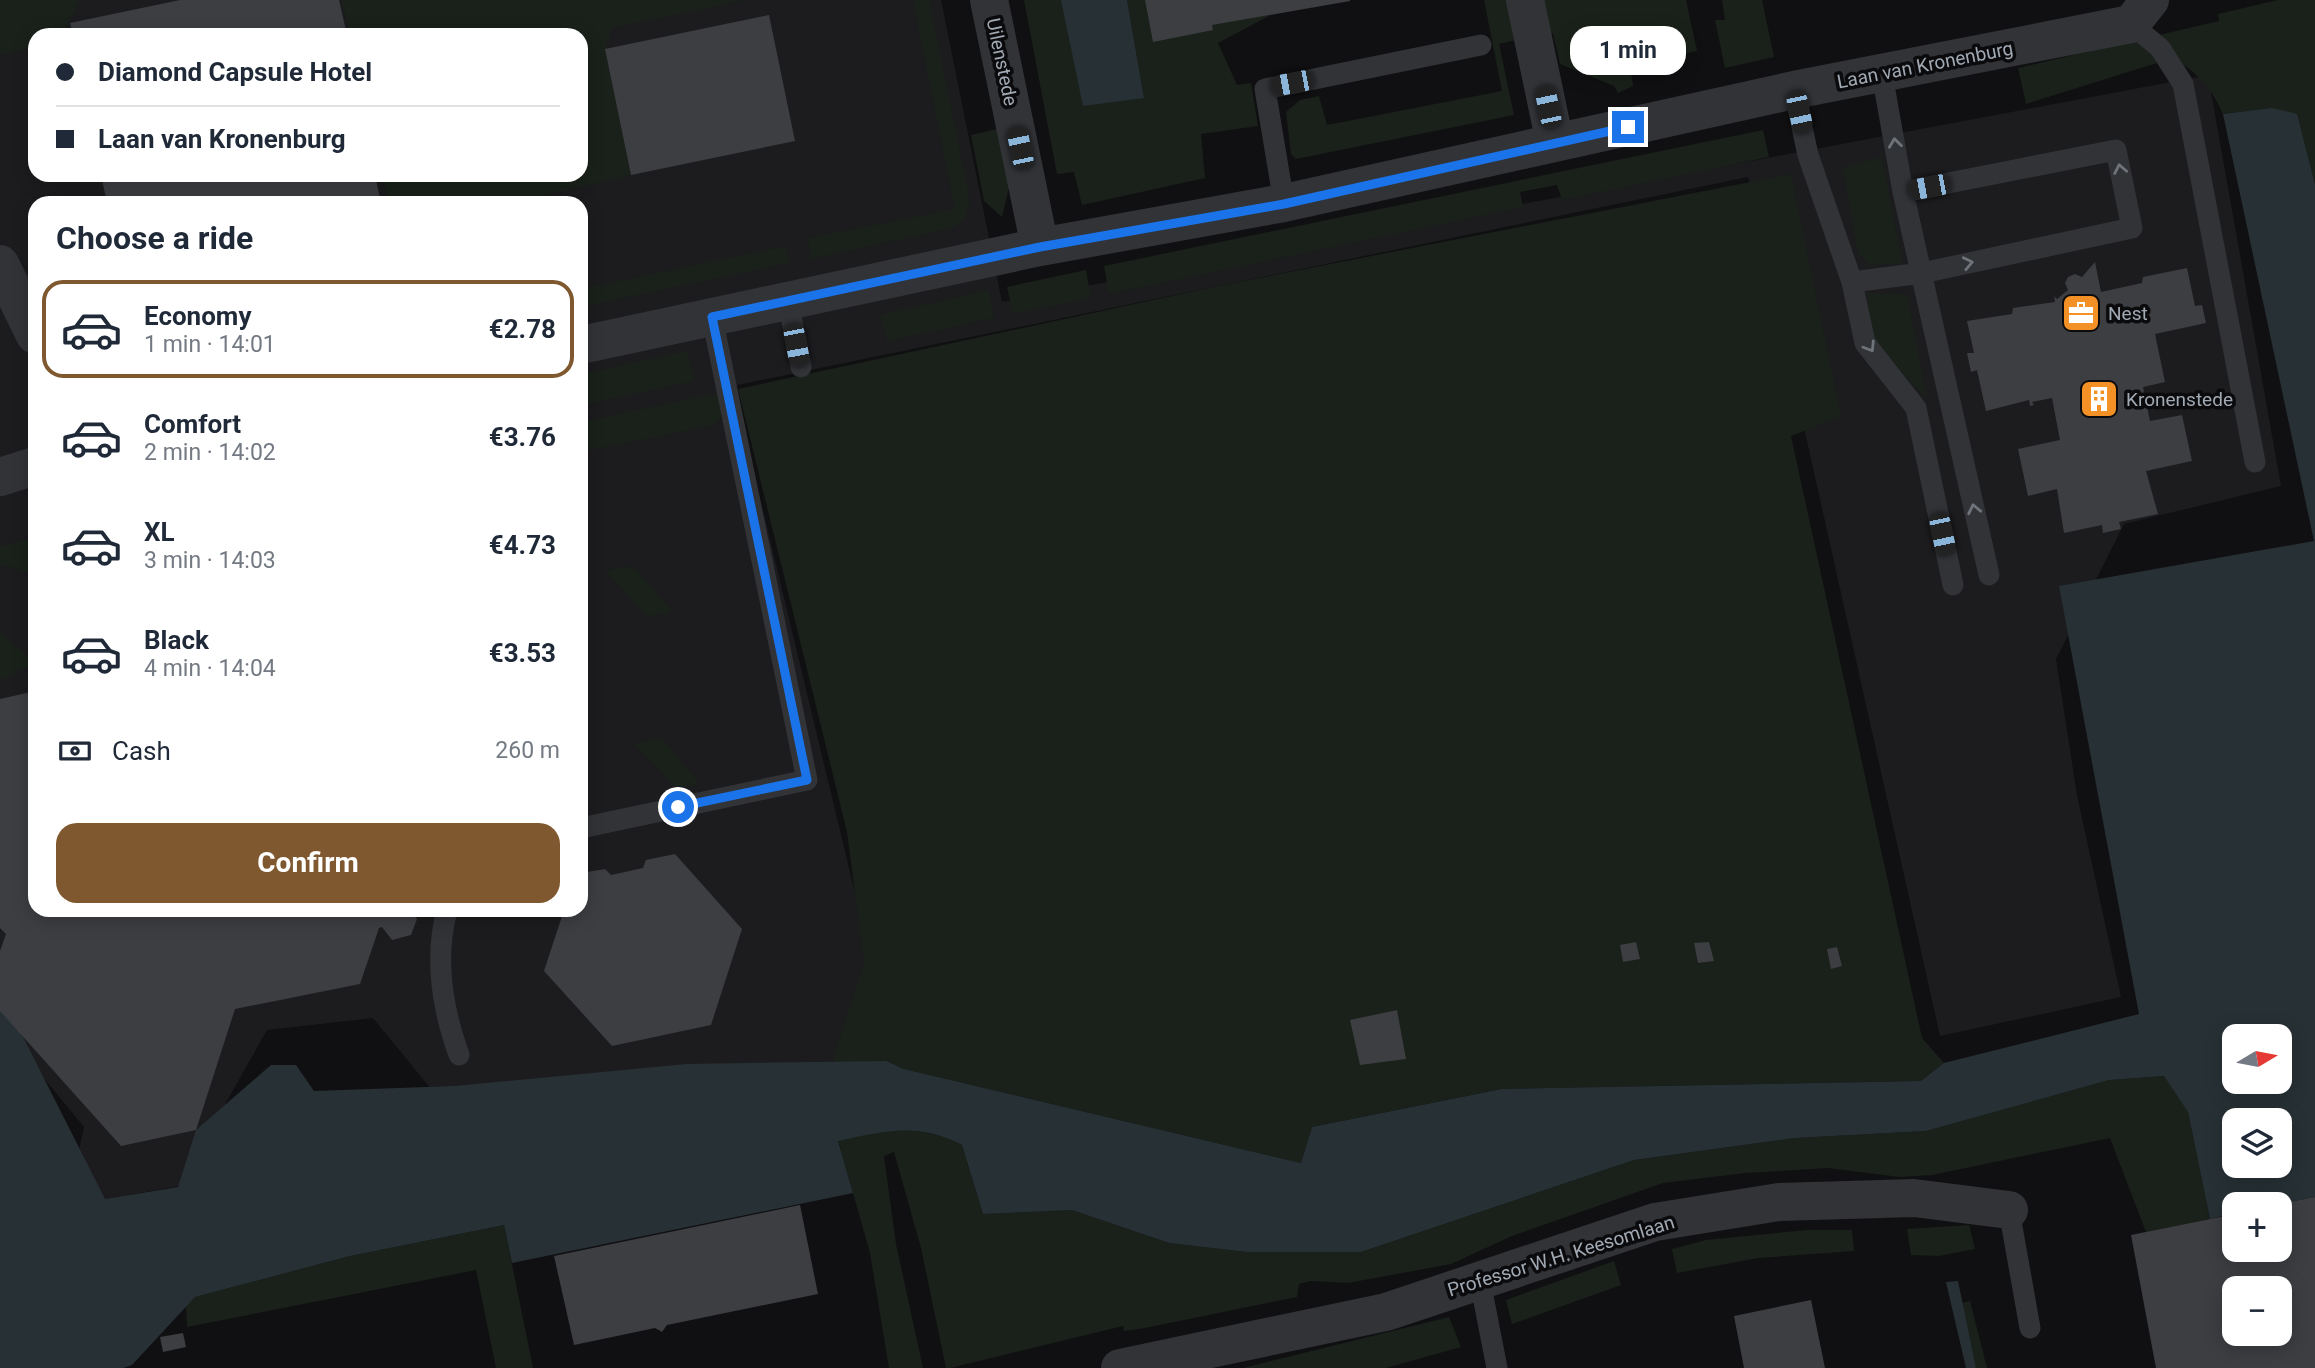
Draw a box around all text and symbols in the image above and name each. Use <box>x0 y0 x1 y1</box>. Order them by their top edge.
street label: Uilenstede <box>981 16 1023 108</box>
callout: 1 min <box>1570 25 1686 74</box>
text: 1 min <box>1599 37 1657 64</box>
street label: Laan van Kronenburg <box>1835 37 2015 93</box>
text: Diamond Capsule Hotel <box>98 57 372 87</box>
car <box>1270 69 1315 97</box>
car <box>1534 84 1563 130</box>
car <box>1785 89 1814 135</box>
route end <box>1612 111 1644 143</box>
text: Laan van Kronenburg <box>98 124 346 154</box>
car <box>1006 125 1035 171</box>
one-way arrow <box>1887 137 1902 149</box>
one-way arrow <box>2114 163 2129 175</box>
car <box>1907 173 1952 201</box>
text: Choose a ride <box>56 219 253 257</box>
one-way arrow <box>1962 257 1974 271</box>
office icon: Nest <box>2060 292 2102 334</box>
icon: car <box>60 298 123 361</box>
text: Economy <box>144 301 251 331</box>
place label: Nest <box>2108 302 2148 325</box>
text: €2.78 <box>489 314 556 344</box>
car <box>782 322 811 368</box>
text: 1 min · 14:01 <box>144 331 276 358</box>
one-way arrow <box>1862 339 1875 352</box>
building icon: Kronenstede <box>2078 378 2120 420</box>
place label: Kronenstede <box>2126 388 2233 411</box>
icon: car <box>60 406 123 469</box>
text: Comfort <box>144 409 241 439</box>
text: €3.76 <box>489 422 556 452</box>
text: 2 min · 14:02 <box>144 439 276 466</box>
one-way arrow <box>1968 503 1983 515</box>
car <box>1928 511 1957 557</box>
icon: car <box>60 514 123 577</box>
text: XL <box>144 517 175 547</box>
text: €4.73 <box>489 530 556 560</box>
text: 3 min · 14:03 <box>144 547 276 574</box>
icon: car <box>60 622 123 685</box>
text: Black <box>144 625 209 655</box>
text: €3.53 <box>489 638 556 668</box>
text: 4 min · 14:04 <box>144 655 276 682</box>
icon: cash <box>56 732 94 770</box>
text: Cash <box>112 736 171 766</box>
text: 260 m <box>495 737 560 764</box>
route start <box>662 791 694 823</box>
button: Confirm <box>56 823 560 903</box>
north arrow <box>2222 1024 2292 1094</box>
map controls <box>2222 1024 2292 1346</box>
button: layers <box>2222 1108 2292 1178</box>
button: + <box>2222 1192 2292 1262</box>
street label: Professor W.H. Keesomlaan <box>1445 1210 1677 1302</box>
button: − <box>2222 1276 2292 1346</box>

